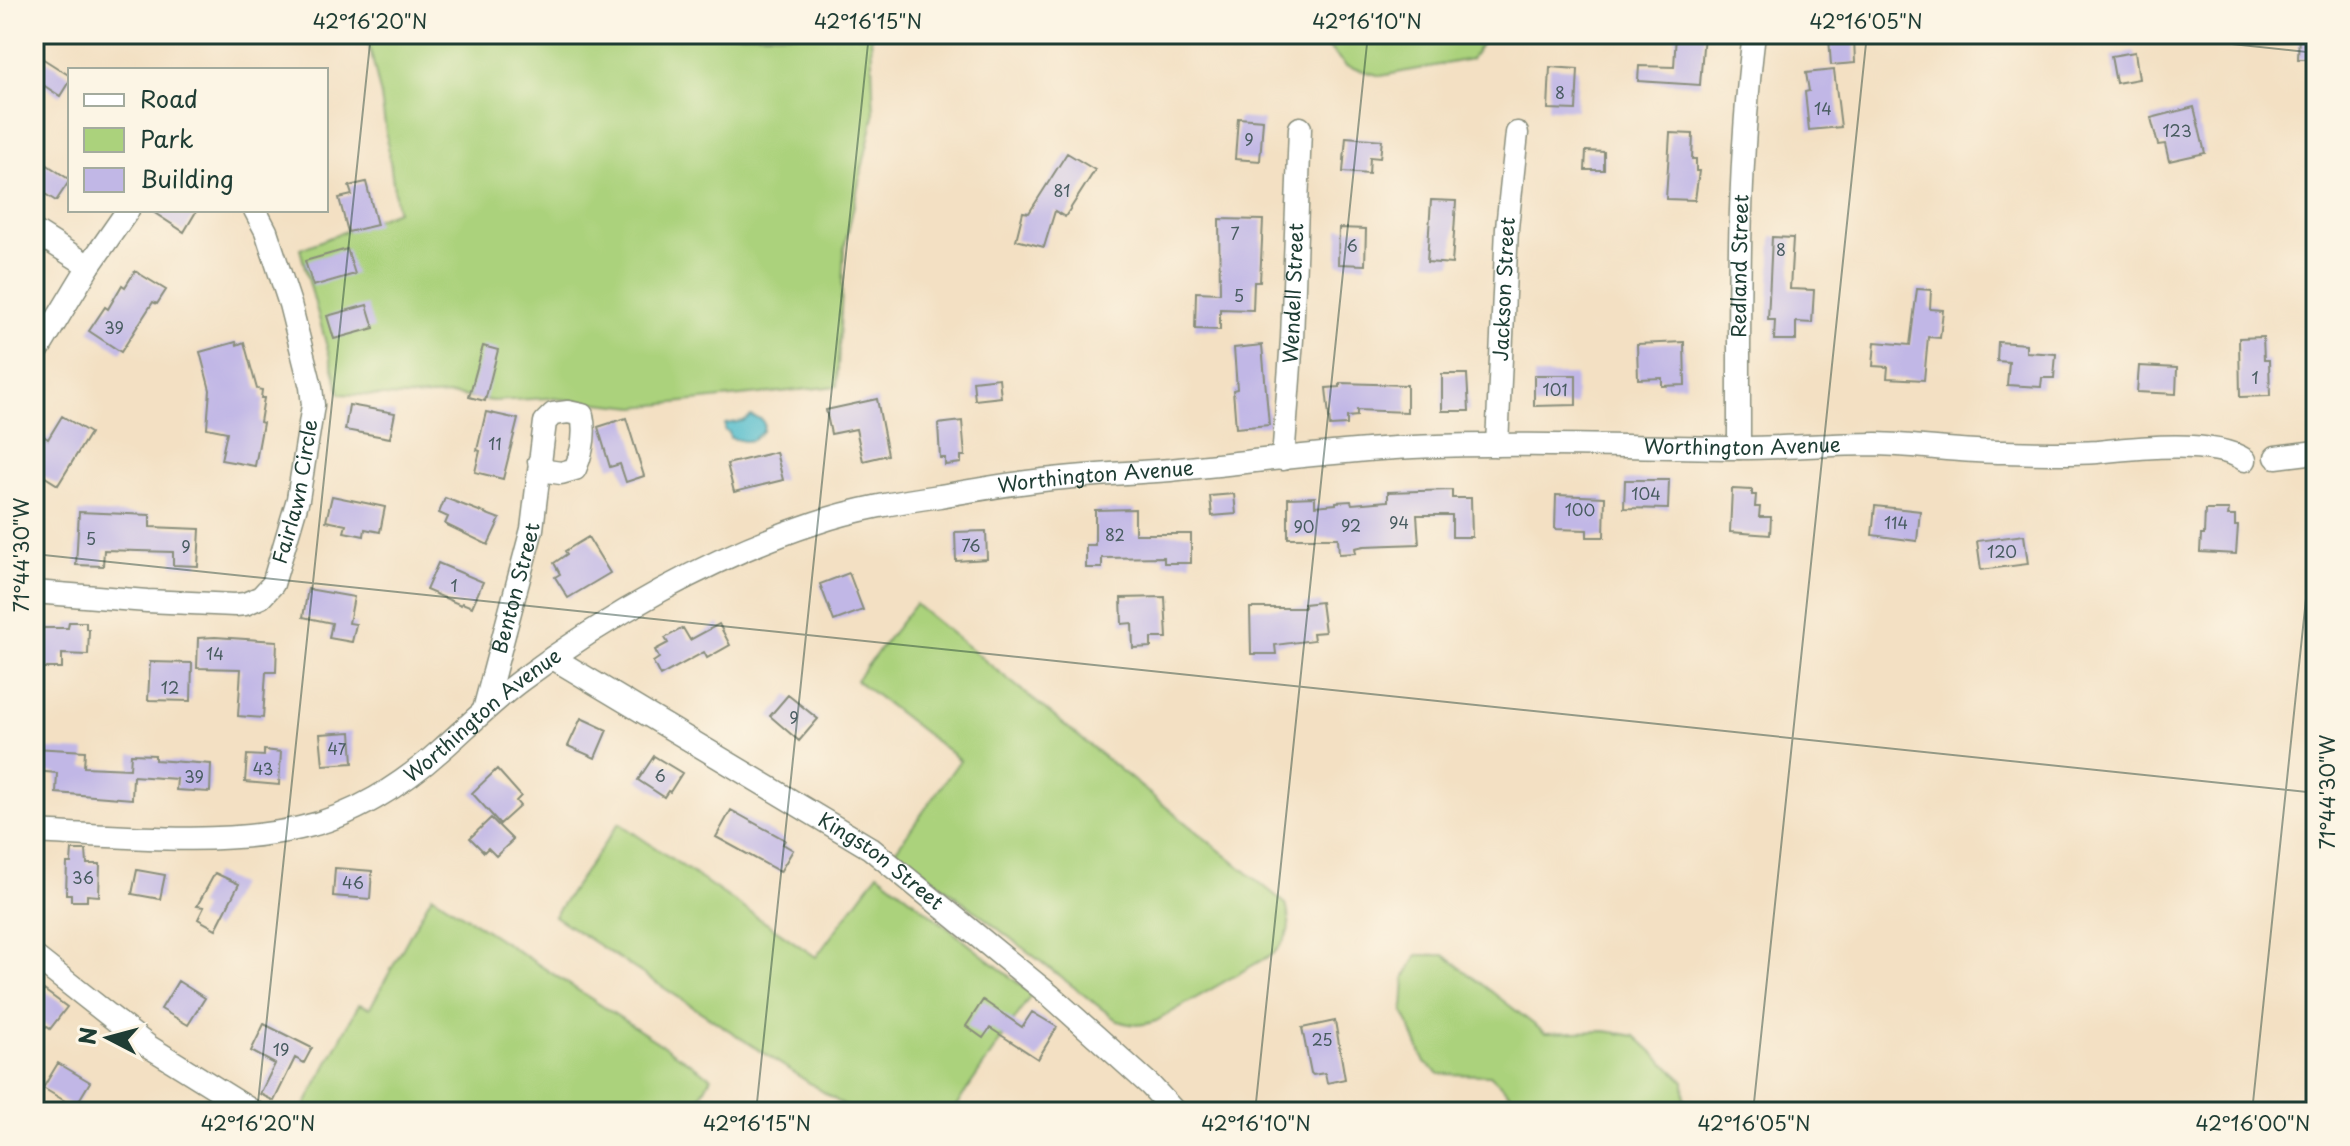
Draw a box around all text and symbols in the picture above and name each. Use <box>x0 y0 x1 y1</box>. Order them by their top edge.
text: 42°16'20"N <box>313 6 427 36</box>
text: 42°16'15"N <box>814 6 922 36</box>
text: 42°16'10"N <box>1312 6 1422 36</box>
text: 42°16'05"N <box>1809 6 1923 36</box>
legend <box>68 68 328 212</box>
text: Road <box>140 80 198 116</box>
house number: 8 <box>1555 80 1565 104</box>
house number: 14 <box>1814 96 1832 120</box>
house number: 123 <box>2162 118 2192 142</box>
text: Park <box>140 120 194 156</box>
house number: 9 <box>1244 127 1254 151</box>
text: Building <box>140 160 234 196</box>
house number: 81 <box>1053 178 1071 202</box>
street label: Redland Street <box>1723 194 1756 338</box>
street label: Jackson Street <box>1485 215 1522 362</box>
house number: 7 <box>1230 221 1240 245</box>
street label: Wendell Street <box>1274 223 1310 365</box>
house number: 6 <box>1346 233 1358 257</box>
house number: 8 <box>1776 237 1786 261</box>
house number: 5 <box>1234 283 1244 307</box>
house number: 39 <box>104 315 124 339</box>
house number: 1 <box>2251 365 2259 389</box>
house number: 101 <box>1543 377 1567 401</box>
street label: Fairlawn Circle <box>264 417 324 567</box>
street label: Worthington Avenue <box>1644 429 1841 462</box>
house number: 11 <box>488 431 502 455</box>
street label: Worthington Avenue <box>996 452 1195 500</box>
house number: 104 <box>1631 481 1661 505</box>
text: 71°44'30"W <box>6 497 36 612</box>
house number: 100 <box>1565 497 1595 521</box>
house number: 94 <box>1389 510 1409 534</box>
house number: 114 <box>1884 510 1908 534</box>
house number: 92 <box>1341 513 1361 537</box>
house number: 90 <box>1293 514 1315 538</box>
street label: Benton Street <box>484 521 547 657</box>
house number: 82 <box>1105 522 1125 546</box>
house number: 5 <box>86 526 96 550</box>
house number: 76 <box>961 533 981 557</box>
house number: 9 <box>181 534 191 558</box>
house number: 120 <box>1987 539 2017 563</box>
house number: 1 <box>450 573 458 597</box>
street label: Worthington Avenue <box>397 640 567 789</box>
house number: 14 <box>206 641 224 665</box>
house number: 12 <box>161 675 179 699</box>
house number: 9 <box>789 705 799 729</box>
text: 71°44'30"W <box>2312 734 2342 849</box>
house number: 47 <box>328 736 347 760</box>
house number: 43 <box>253 756 273 780</box>
house number: 6 <box>654 763 666 787</box>
house number: 39 <box>184 764 204 788</box>
street label: Kingston Street <box>813 804 951 917</box>
house number: 36 <box>72 865 94 889</box>
house number: 46 <box>342 870 364 894</box>
north arrow <box>68 998 148 1078</box>
text: N <box>69 1025 104 1046</box>
house number: 25 <box>1311 1027 1333 1051</box>
house number: 19 <box>273 1037 289 1061</box>
text: 42°16'20"N <box>201 1108 315 1138</box>
text: 42°16'15"N <box>703 1108 811 1138</box>
text: 42°16'10"N <box>1201 1108 1311 1138</box>
text: 42°16'05"N <box>1697 1108 1811 1138</box>
text: 42°16'00"N <box>2196 1108 2310 1138</box>

